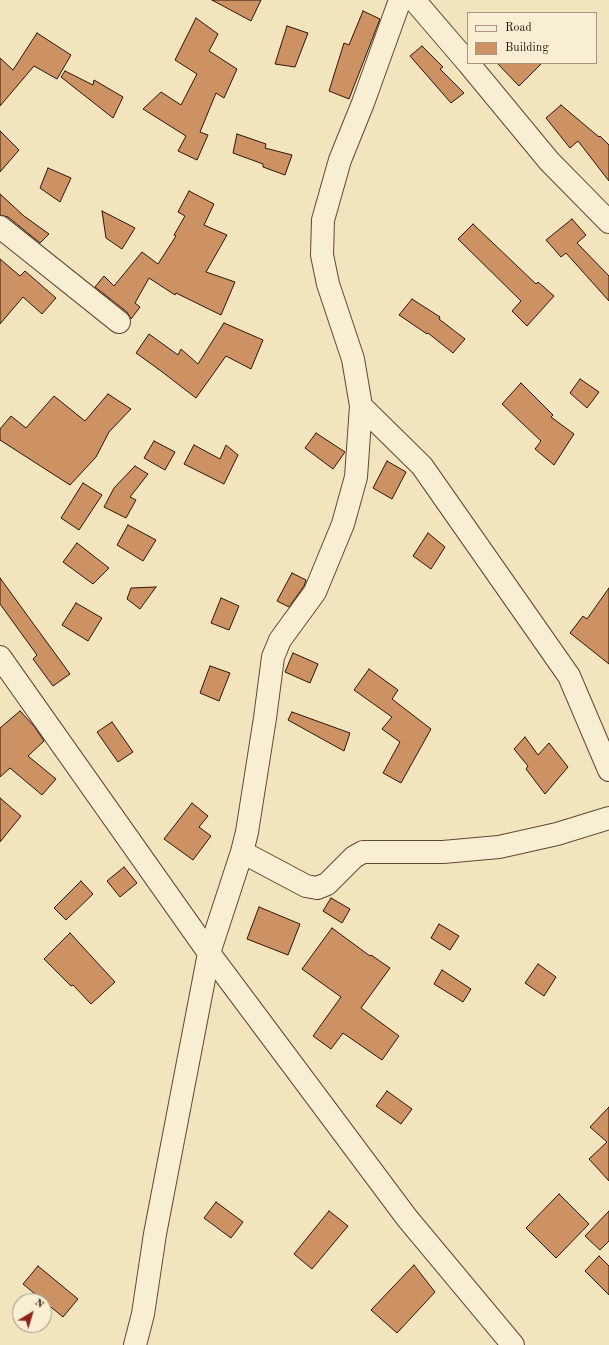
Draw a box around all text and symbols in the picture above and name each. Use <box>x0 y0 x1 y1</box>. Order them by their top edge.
legend <box>467 12 597 64</box>
text: Road <box>505 22 532 34</box>
text: Building <box>505 42 549 54</box>
north arrow <box>12 1293 52 1333</box>
text: N <box>32 1297 46 1311</box>

